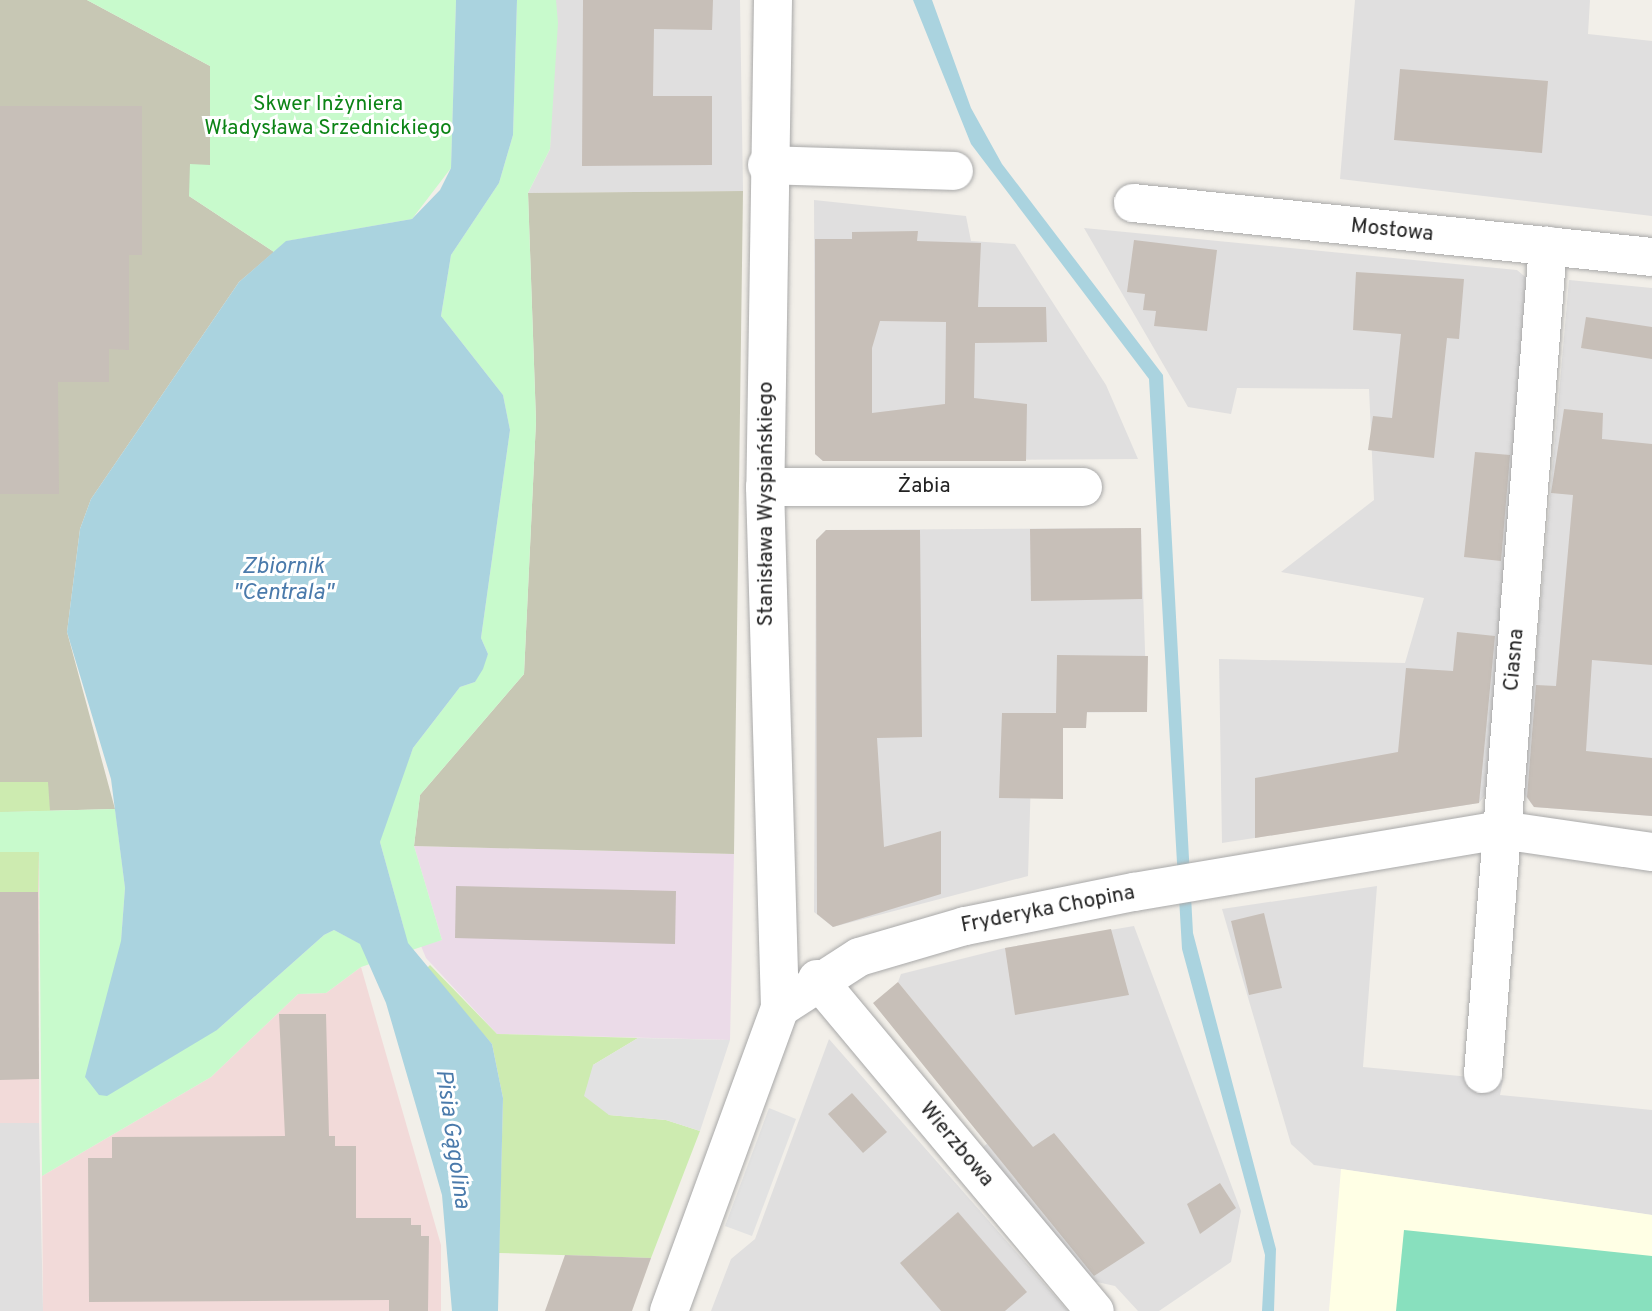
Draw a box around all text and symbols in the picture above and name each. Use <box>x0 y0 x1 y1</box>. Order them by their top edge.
park label: Skwer Inżyniera Władysława Srzednickiego <box>204 92 452 142</box>
street label: Mostowa <box>1349 214 1435 248</box>
street label: Stanisława Wyspiańskiego <box>754 381 780 627</box>
street label: Żabia <box>898 474 950 500</box>
water label: Zbiornik "Centrala" <box>232 554 334 608</box>
street label: Ciasna <box>1500 628 1530 692</box>
street label: Fryderyka Chopina <box>959 881 1137 939</box>
water label: Pisia Gągolina <box>428 1068 474 1210</box>
street label: Wierzbowa <box>913 1098 999 1192</box>

